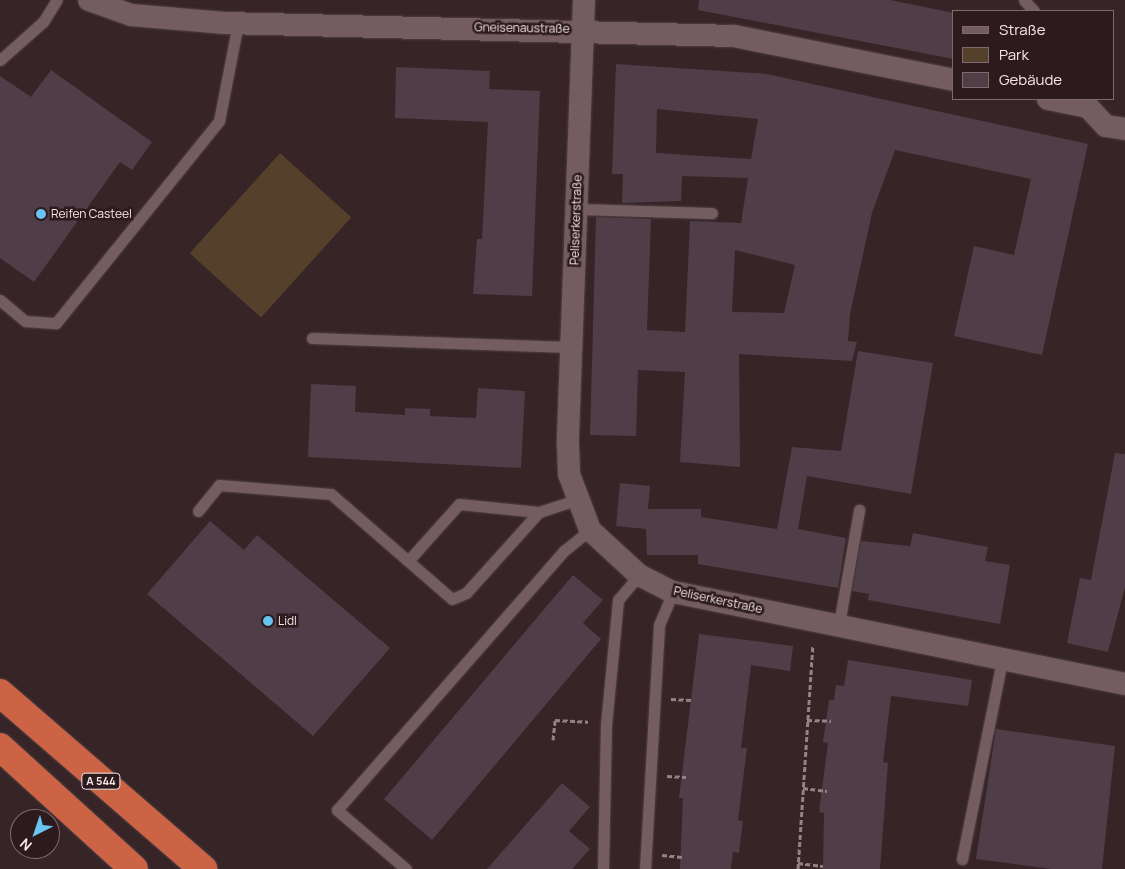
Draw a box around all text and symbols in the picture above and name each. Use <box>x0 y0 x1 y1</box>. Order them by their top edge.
legend <box>952 10 1115 100</box>
text: Straße <box>999 19 1045 40</box>
street label: Gneisenaustraße <box>474 20 570 36</box>
text: Park <box>999 44 1029 65</box>
text: Gebäude <box>999 69 1062 90</box>
street label: Peliserkerstraße <box>567 175 585 265</box>
place label: Reifen Casteel <box>51 207 132 221</box>
marker: Reifen Casteel <box>35 208 47 220</box>
street label: Peliserkerstraße <box>672 584 764 616</box>
place label: Lidl <box>278 614 297 628</box>
marker: Lidl <box>262 615 274 627</box>
road number: A 544 <box>81 772 121 789</box>
north arrow <box>10 809 60 859</box>
text: N <box>15 834 36 855</box>

